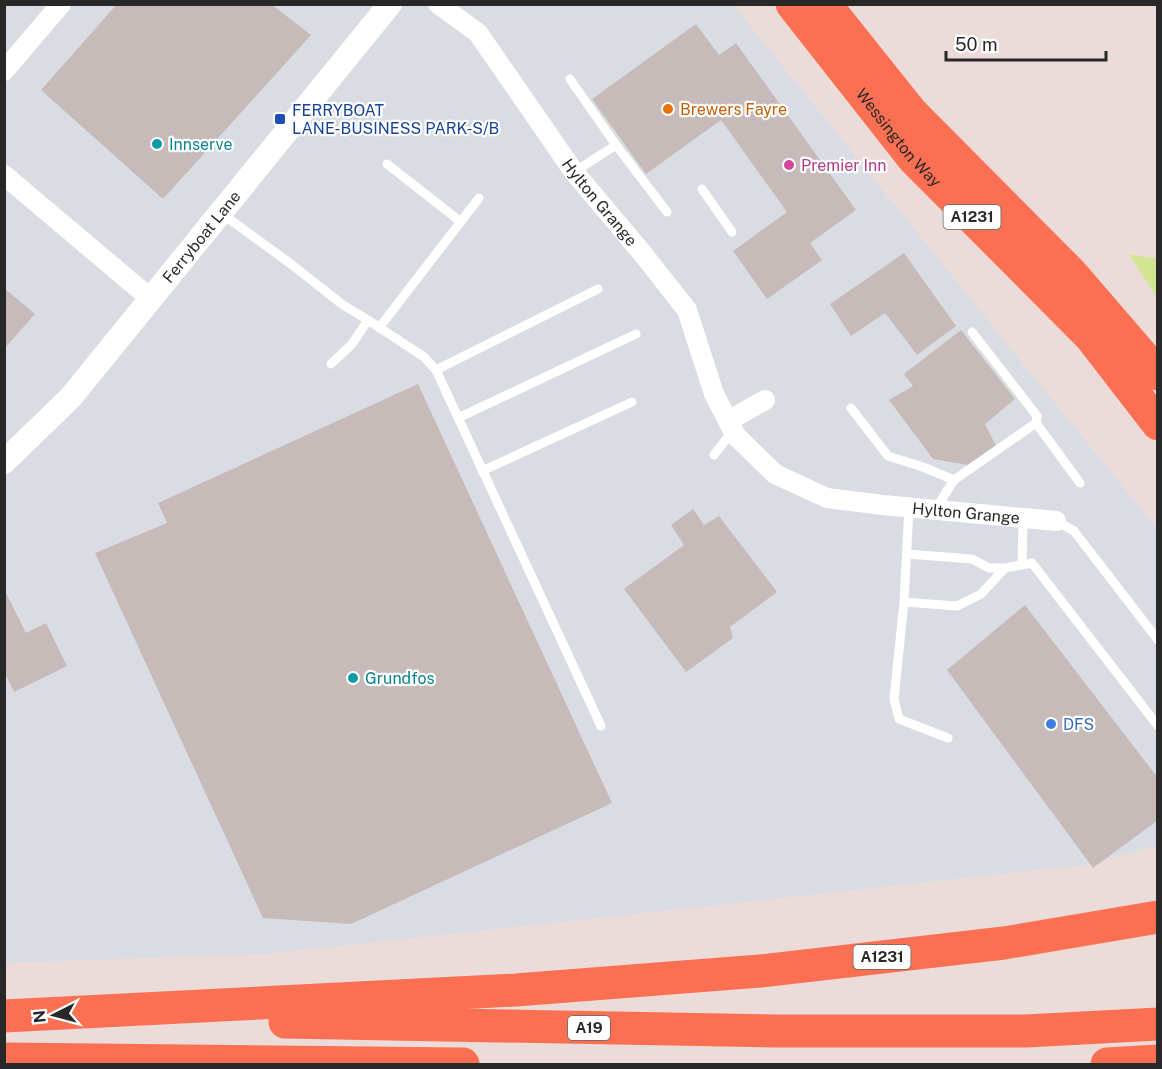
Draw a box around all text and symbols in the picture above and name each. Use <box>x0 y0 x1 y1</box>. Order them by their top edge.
scale bar <box>946 24 1106 62</box>
text: 50 m <box>955 34 998 55</box>
street label: Wessington Way <box>852 85 945 191</box>
place label: Brewers Fayre <box>680 100 787 119</box>
place label: FERRYBOAT LANE-BUSINESS PARK-S/B <box>292 101 499 138</box>
marker: Brewers Fayre <box>661 102 675 116</box>
marker: FERRYBOAT LANE-BUSINESS PARK-S/B <box>273 112 287 126</box>
place label: Innserve <box>169 135 233 154</box>
marker: Innserve <box>150 137 164 151</box>
street label: Hylton Grange <box>558 155 641 250</box>
place label: Premier Inn <box>801 156 886 175</box>
marker: Premier Inn <box>782 158 796 172</box>
street label: Ferryboat Lane <box>159 187 245 287</box>
road number: A1231 <box>944 205 1000 229</box>
street label: Hylton Grange <box>911 499 1021 528</box>
place label: Grundfos <box>365 669 434 688</box>
marker: Grundfos <box>346 671 360 685</box>
place label: DFS <box>1063 715 1094 734</box>
marker: DFS <box>1044 717 1058 731</box>
road number: A1231 <box>854 945 910 969</box>
north arrow <box>24 985 84 1045</box>
text: N <box>29 1009 50 1024</box>
road number: A19 <box>568 1016 610 1040</box>

